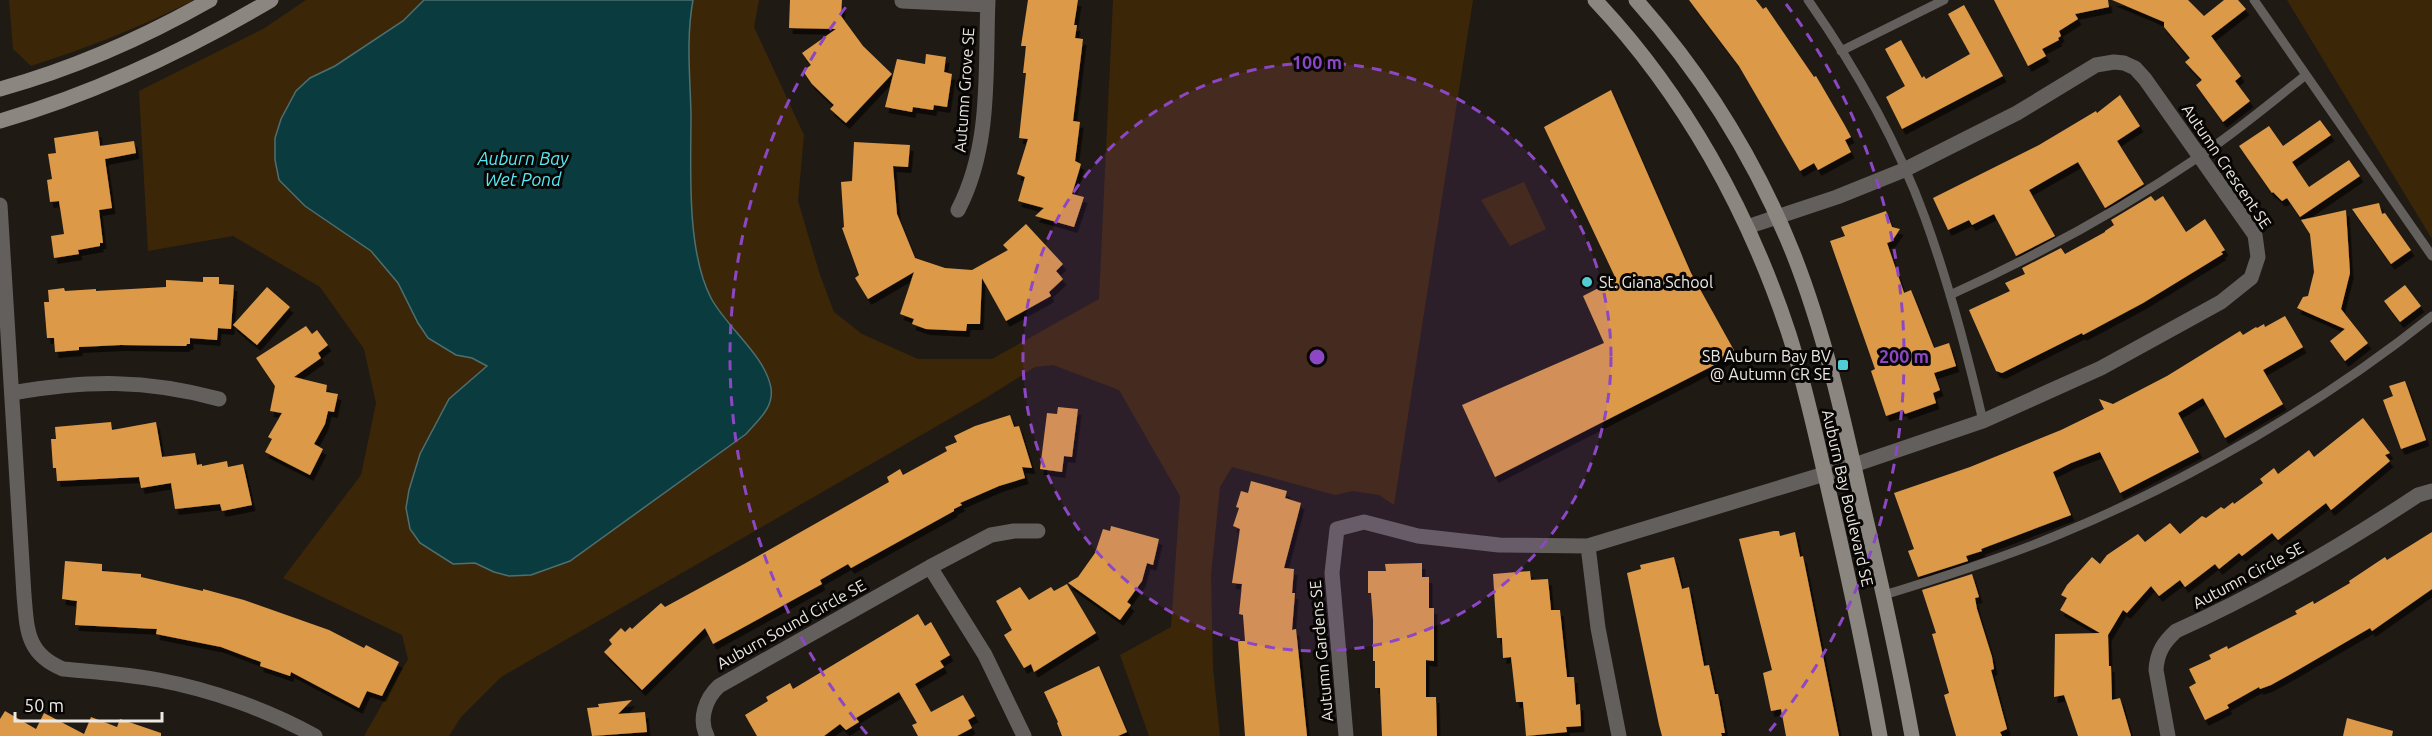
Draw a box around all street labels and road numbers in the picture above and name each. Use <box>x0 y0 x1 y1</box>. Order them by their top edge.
street label: Autumn Grove SE <box>951 27 977 153</box>
street label: Autumn Crescent SE <box>2179 100 2275 232</box>
street label: Auburn Bay Boulevard SE <box>1819 408 1877 588</box>
street label: Autumn Circle SE <box>2190 538 2306 612</box>
street label: Auburn Sound Circle SE <box>714 576 868 672</box>
street label: Autumn Gardens SE <box>1306 580 1336 722</box>

